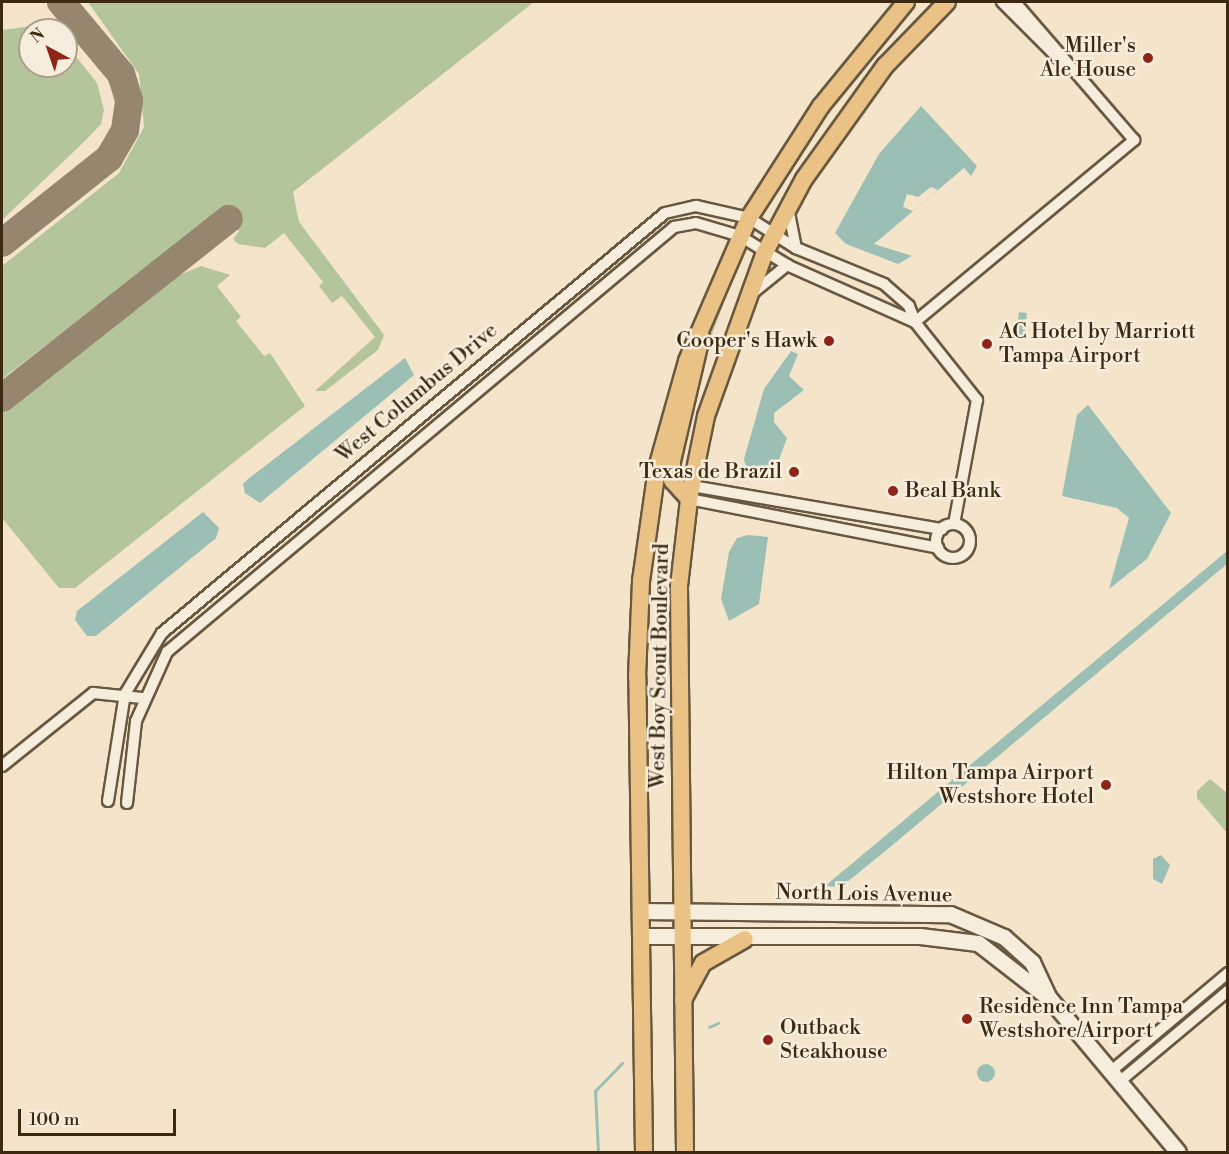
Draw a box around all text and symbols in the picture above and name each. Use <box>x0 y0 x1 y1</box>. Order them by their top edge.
north arrow <box>18 18 78 78</box>
text: N <box>26 24 49 47</box>
place label: Miller's Ale House <box>1040 33 1136 83</box>
marker: Miller's Ale House <box>1141 51 1155 65</box>
street label: West Columbus Drive <box>331 318 503 468</box>
place label: AC Hotel by Marriott Tampa Airport <box>999 319 1196 369</box>
place label: Cooper's Hawk <box>676 328 817 354</box>
marker: Cooper's Hawk <box>822 334 836 348</box>
marker: AC Hotel by Marriott Tampa Airport <box>980 337 994 351</box>
place label: Texas de Brazil <box>639 459 782 485</box>
marker: Texas de Brazil <box>787 465 801 479</box>
place label: Beal Bank <box>905 478 1000 504</box>
marker: Beal Bank <box>886 484 900 498</box>
street label: West Boy Scout Boulevard <box>645 543 675 789</box>
place label: Hilton Tampa Airport Westshore Hotel <box>887 760 1094 810</box>
marker: Hilton Tampa Airport Westshore Hotel <box>1099 778 1113 792</box>
street label: North Lois Avenue <box>775 880 953 908</box>
place label: Residence Inn Tampa Westshore/Airport <box>979 994 1183 1044</box>
marker: Residence Inn Tampa Westshore/Airport <box>960 1012 974 1026</box>
place label: Outback Steakhouse <box>780 1015 888 1065</box>
marker: Outback Steakhouse <box>761 1033 775 1047</box>
scale bar <box>21 1097 178 1135</box>
text: 100 m <box>29 1108 80 1131</box>

